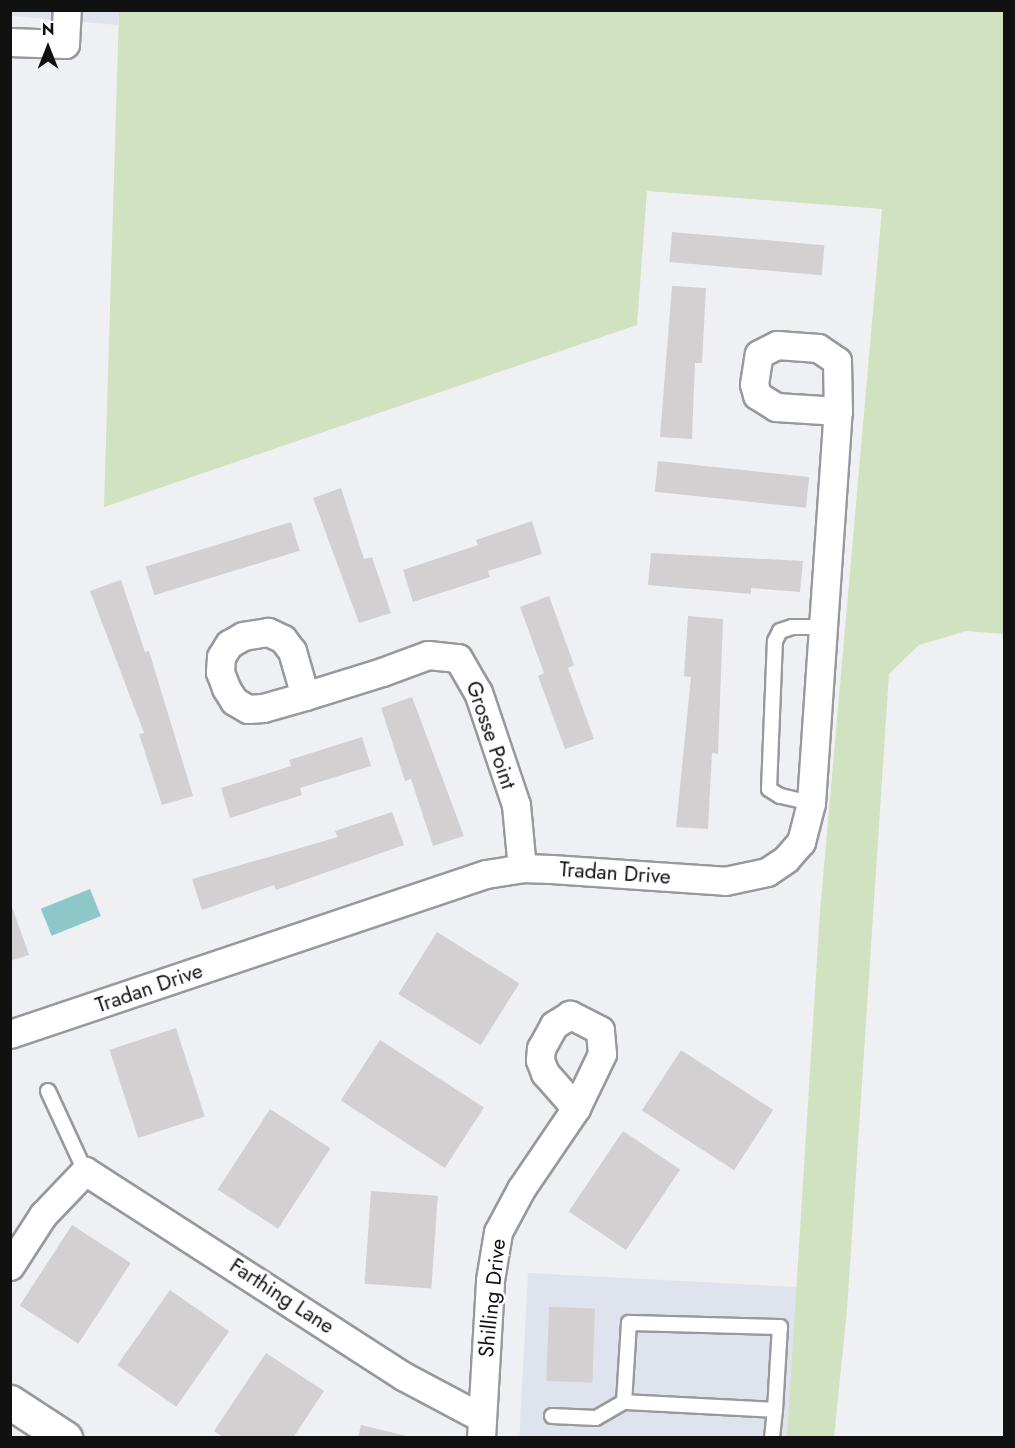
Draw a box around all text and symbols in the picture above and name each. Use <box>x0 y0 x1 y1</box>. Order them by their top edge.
north arrow <box>18 18 78 78</box>
text: N <box>42 18 54 41</box>
street label: Grosse Point <box>461 678 521 792</box>
street label: Tradan Drive <box>559 857 671 889</box>
street label: Tradan Drive <box>92 958 206 1018</box>
street label: Shilling Drive <box>473 1237 511 1359</box>
street label: Farthing Lane <box>225 1253 339 1339</box>

